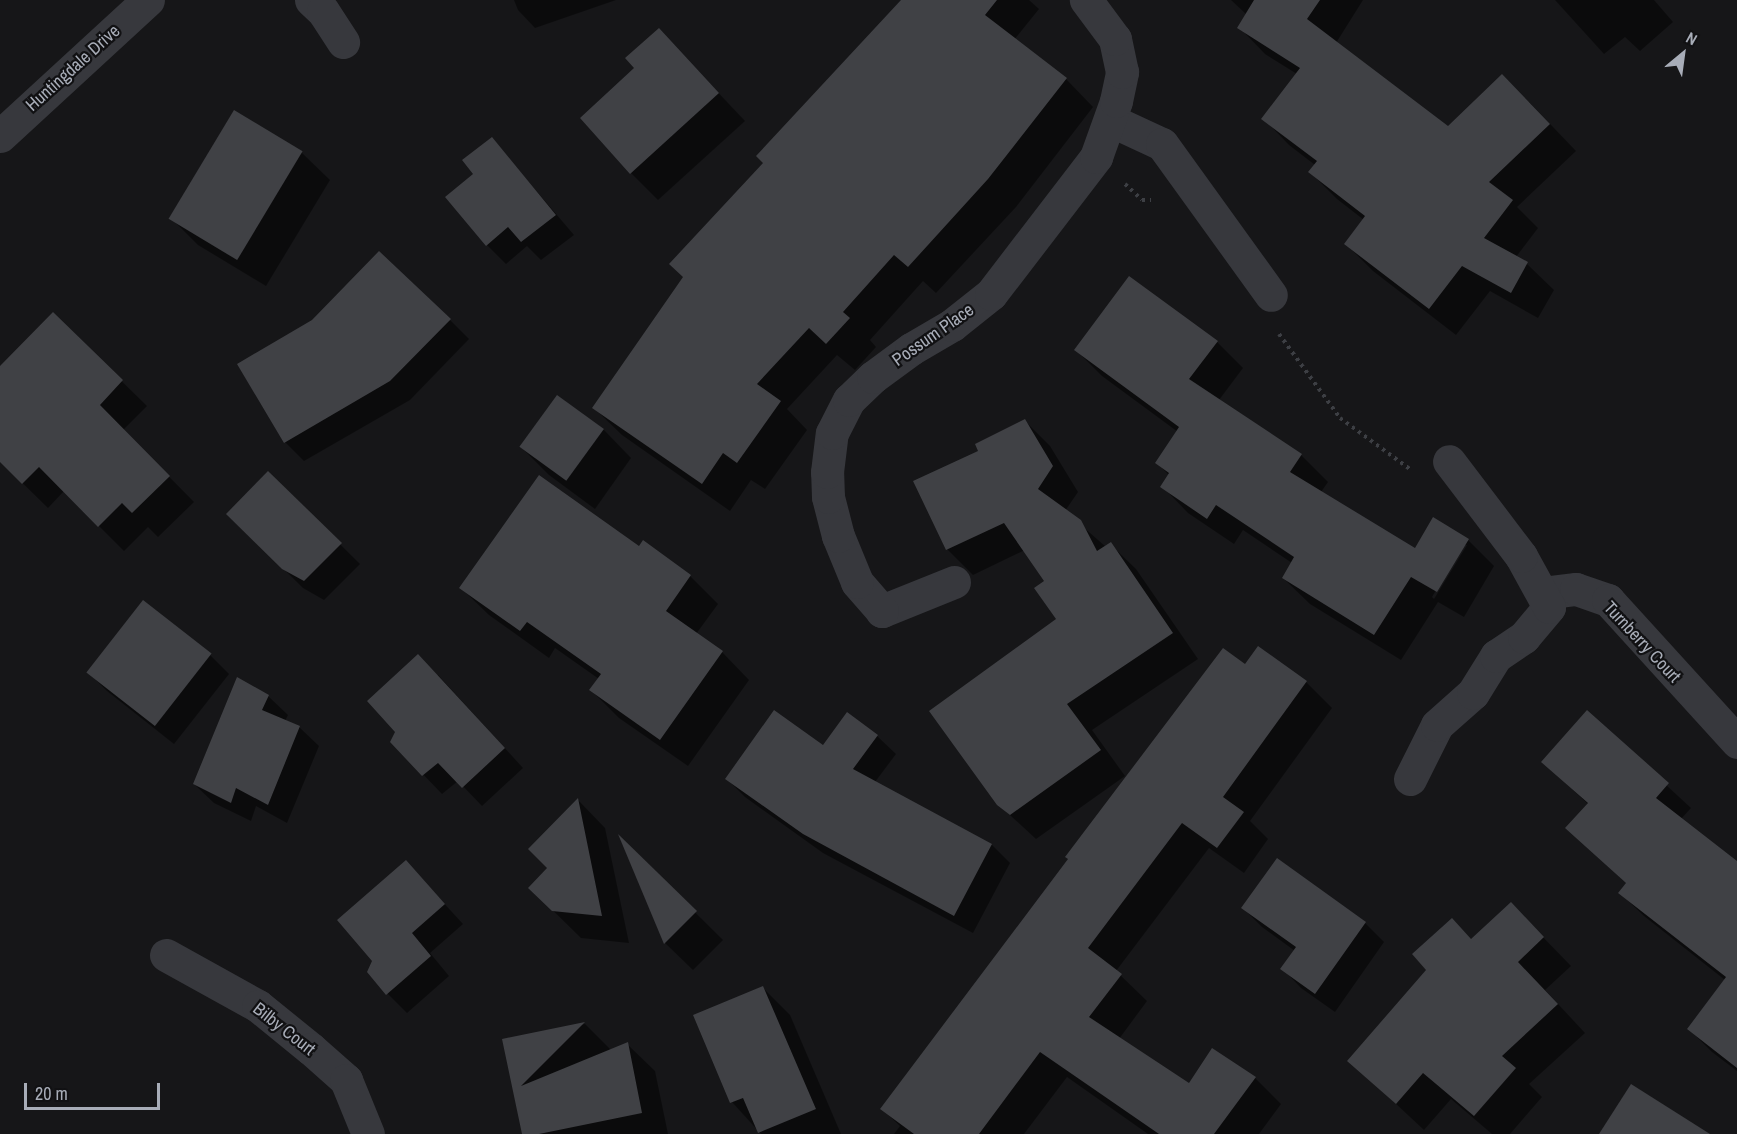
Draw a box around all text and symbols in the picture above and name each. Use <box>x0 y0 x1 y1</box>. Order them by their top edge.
street label: Huntingdale Drive <box>22 20 124 116</box>
north arrow <box>1653 24 1713 84</box>
text: N <box>1682 26 1701 50</box>
street label: Possum Place <box>888 299 978 371</box>
street label: Turnberry Court <box>1599 597 1685 687</box>
street label: Bilby Court <box>249 998 319 1060</box>
scale bar <box>27 1071 164 1109</box>
text: 20 m <box>35 1081 68 1106</box>

